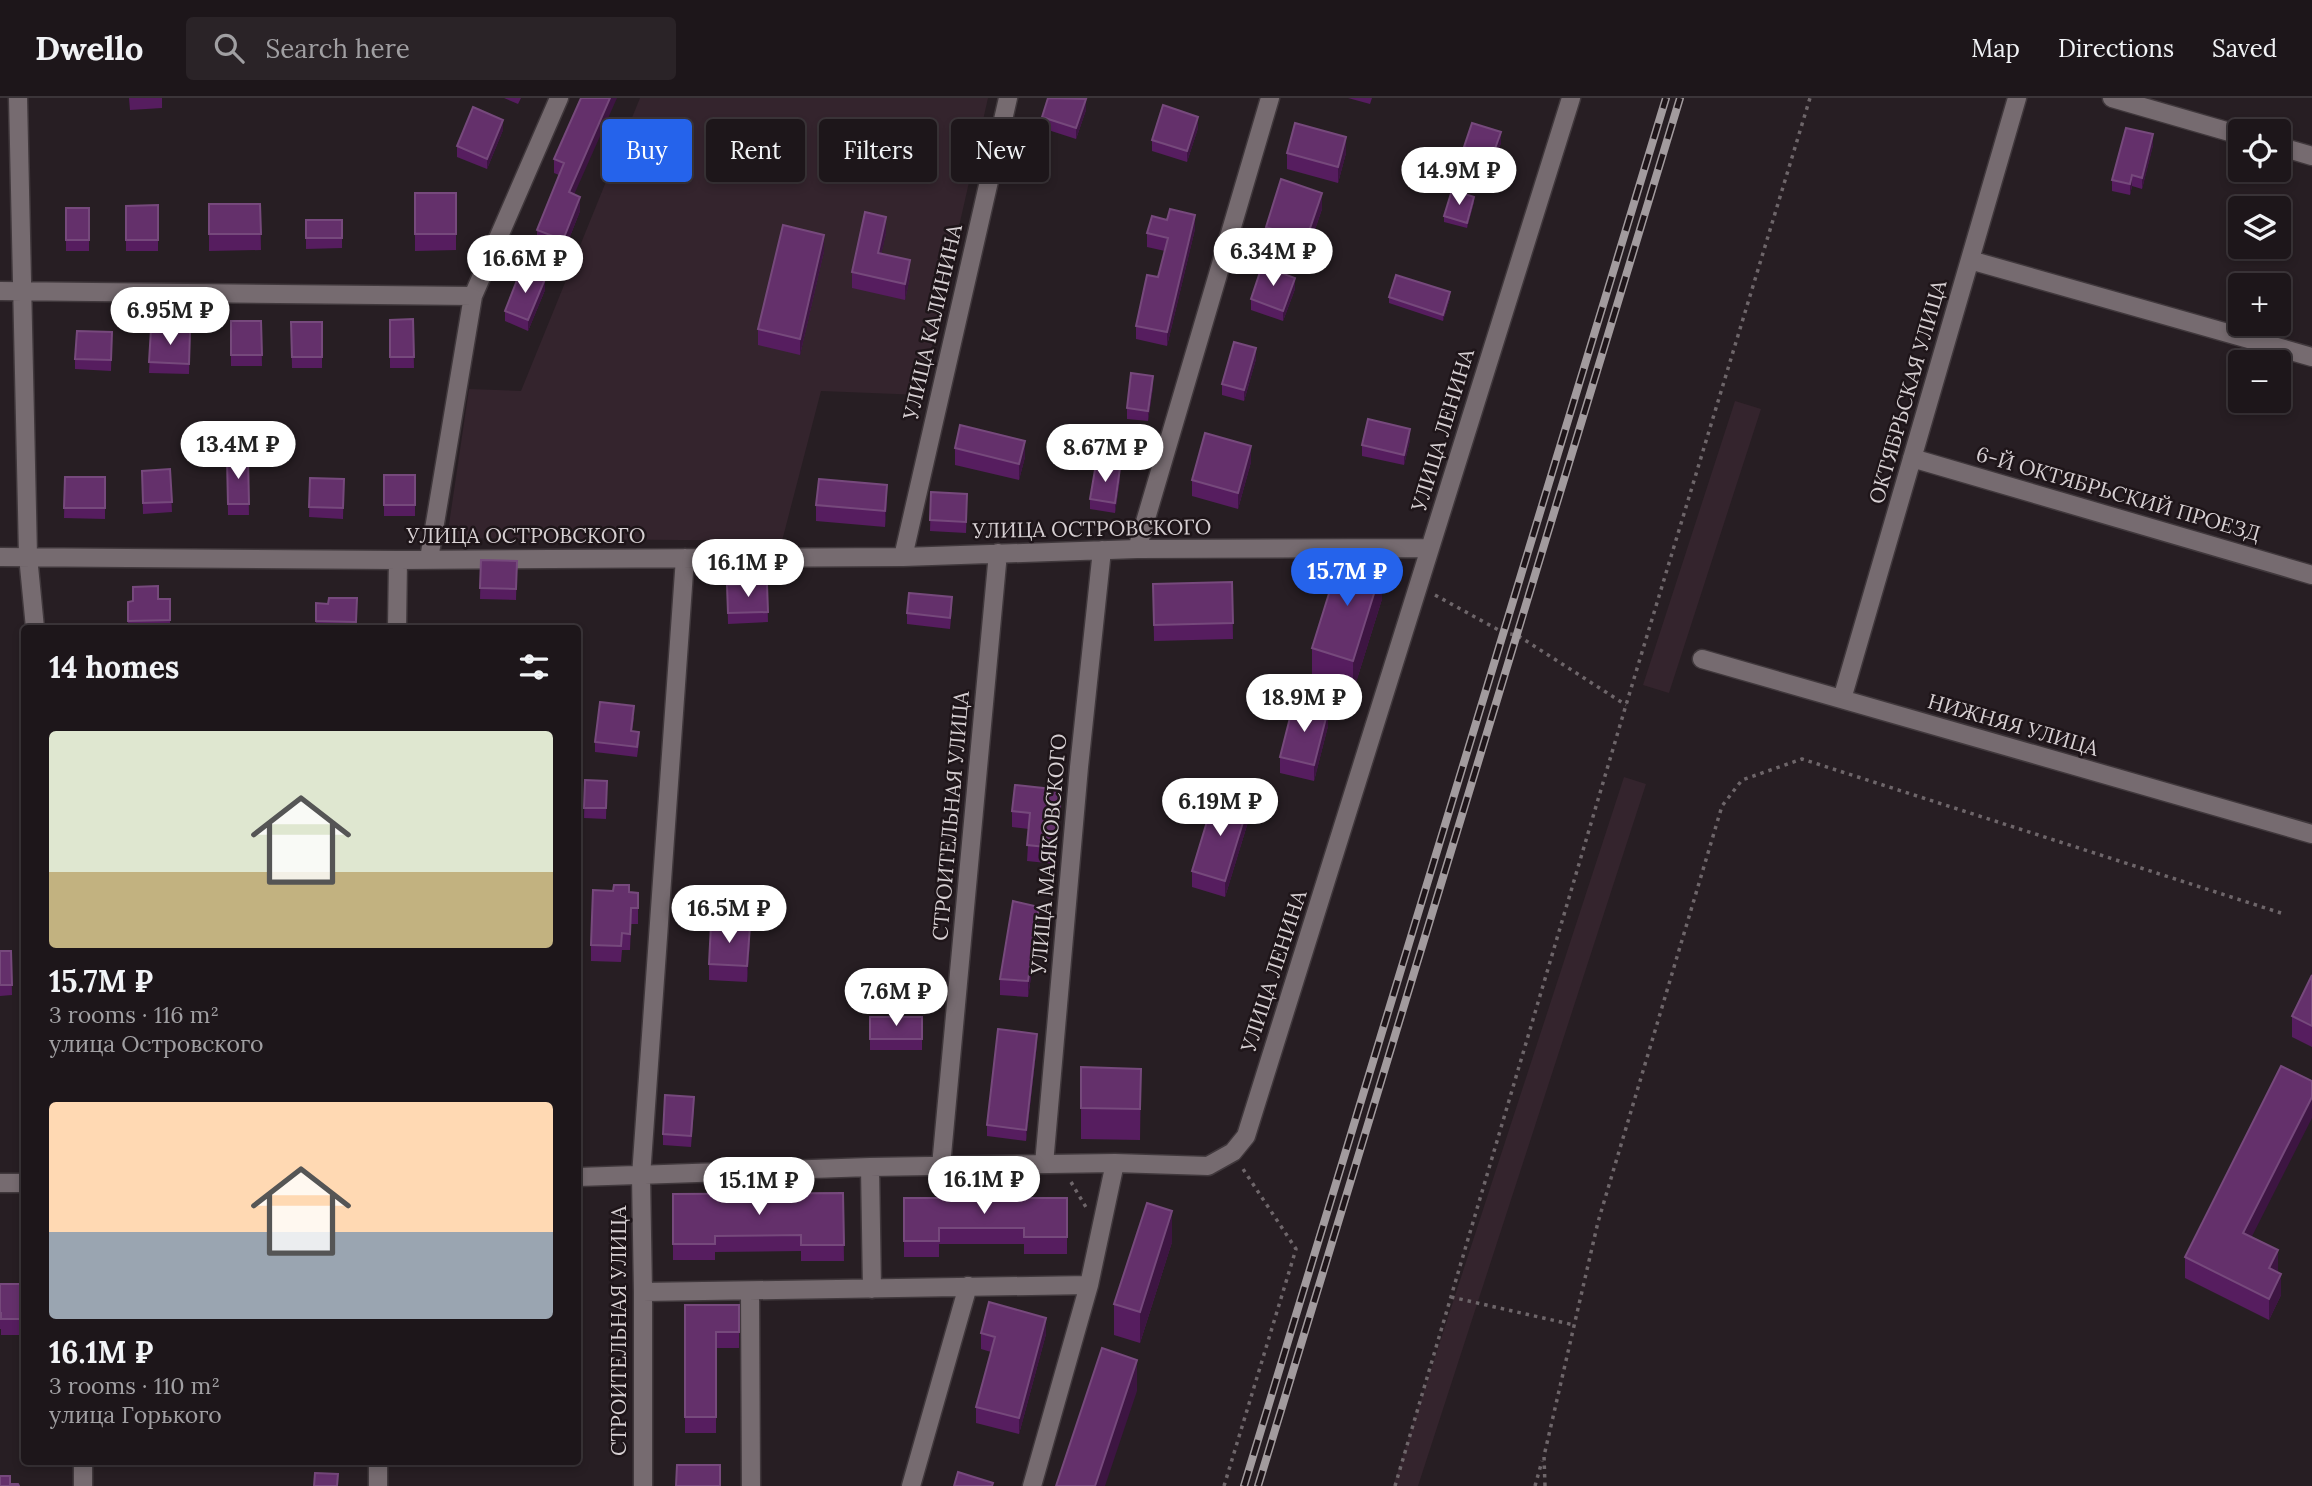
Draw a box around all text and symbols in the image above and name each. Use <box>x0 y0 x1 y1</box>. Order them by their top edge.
search box <box>186 17 676 80</box>
text: Dwello <box>35 27 144 69</box>
icon: search <box>210 29 248 67</box>
text: Search here <box>266 32 410 65</box>
text: Map <box>1971 33 2020 64</box>
text: Directions <box>2058 33 2174 64</box>
text: Saved <box>2212 33 2277 64</box>
chip: Buy <box>602 119 692 182</box>
chip: Rent <box>706 119 805 182</box>
chip: Filters <box>819 119 937 182</box>
chip: New <box>951 119 1049 182</box>
map controls <box>2228 119 2291 413</box>
button: locate <box>2228 119 2291 182</box>
pin: 14.9M ₽ <box>1394 148 1524 207</box>
text: 14.9M ₽ <box>1417 155 1501 184</box>
button: layers <box>2228 196 2291 259</box>
street label: УЛИЦА КАЛИНИНА <box>897 221 968 423</box>
pin: 6.34M ₽ <box>1208 228 1338 288</box>
pin: 16.6M ₽ <box>460 236 590 295</box>
text: 6.34M ₽ <box>1230 236 1316 265</box>
text: 16.6M ₽ <box>483 243 567 272</box>
button: + <box>2228 273 2291 336</box>
street label: ОКТЯБРЬСКАЯ УЛИЦА <box>1863 276 1953 507</box>
pin: 6.95M ₽ <box>105 288 235 347</box>
text: 6.95M ₽ <box>127 295 213 324</box>
street label: УЛИЦА ЛЕНИНА <box>1405 344 1480 515</box>
button: − <box>2228 350 2291 413</box>
pin: 13.4M ₽ <box>173 422 303 481</box>
pin: 8.67M ₽ <box>1040 424 1170 484</box>
text: 13.4M ₽ <box>197 429 279 458</box>
text: 8.67M ₽ <box>1062 432 1148 461</box>
street label: 6-Й ОКТЯБРЬСКИЙ ПРОЕЗД <box>1973 440 2263 547</box>
street label: УЛИЦА ОСТРОВСКОГО <box>971 513 1212 544</box>
street label: УЛИЦА ОСТРОВСКОГО <box>406 522 645 549</box>
pin: 16.1M ₽ <box>683 540 813 599</box>
text: 16.1M ₽ <box>708 547 788 576</box>
pin: 15.7M ₽ <box>1282 548 1412 608</box>
text: 15.7M ₽ <box>1307 556 1387 585</box>
text: 14 homes <box>49 648 179 686</box>
icon: filters <box>515 648 553 686</box>
pin: 18.9M ₽ <box>1239 674 1369 734</box>
text: 18.9M ₽ <box>1262 682 1346 711</box>
street label: НИЖНЯЯ УЛИЦА <box>1925 687 2102 762</box>
street label: СТРОИТЕЛЬНАЯ УЛИЦА <box>926 689 975 942</box>
street label: УЛИЦА МАЯКОВСКОГО <box>1024 732 1072 976</box>
icon: home <box>238 777 364 903</box>
pin: 6.19M ₽ <box>1155 778 1285 838</box>
text: 6.19M ₽ <box>1178 786 1262 815</box>
pin: 16.5M ₽ <box>664 886 794 945</box>
street label: УЛИЦА ЛЕНИНА <box>1234 886 1313 1056</box>
text: 16.5M ₽ <box>688 893 770 922</box>
text: 15.7M ₽ <box>49 962 153 1000</box>
pin: 7.6M ₽ <box>839 968 953 1028</box>
text: 7.6M ₽ <box>861 976 931 1005</box>
text: 3 rooms · 116 m² <box>49 1000 219 1029</box>
text: улица Островского <box>49 1029 264 1058</box>
icon: home <box>238 1148 364 1274</box>
pin: 16.1M ₽ <box>919 1156 1049 1216</box>
pin: 15.1M ₽ <box>694 1158 824 1217</box>
text: 16.1M ₽ <box>944 1164 1024 1193</box>
text: 15.1M ₽ <box>719 1165 799 1194</box>
street label: СТРОИТЕЛЬНАЯ УЛИЦА <box>605 1205 632 1456</box>
text: 16.1M ₽ <box>49 1333 153 1371</box>
text: 3 rooms · 110 m² <box>49 1371 220 1400</box>
text: улица Горького <box>49 1400 222 1429</box>

